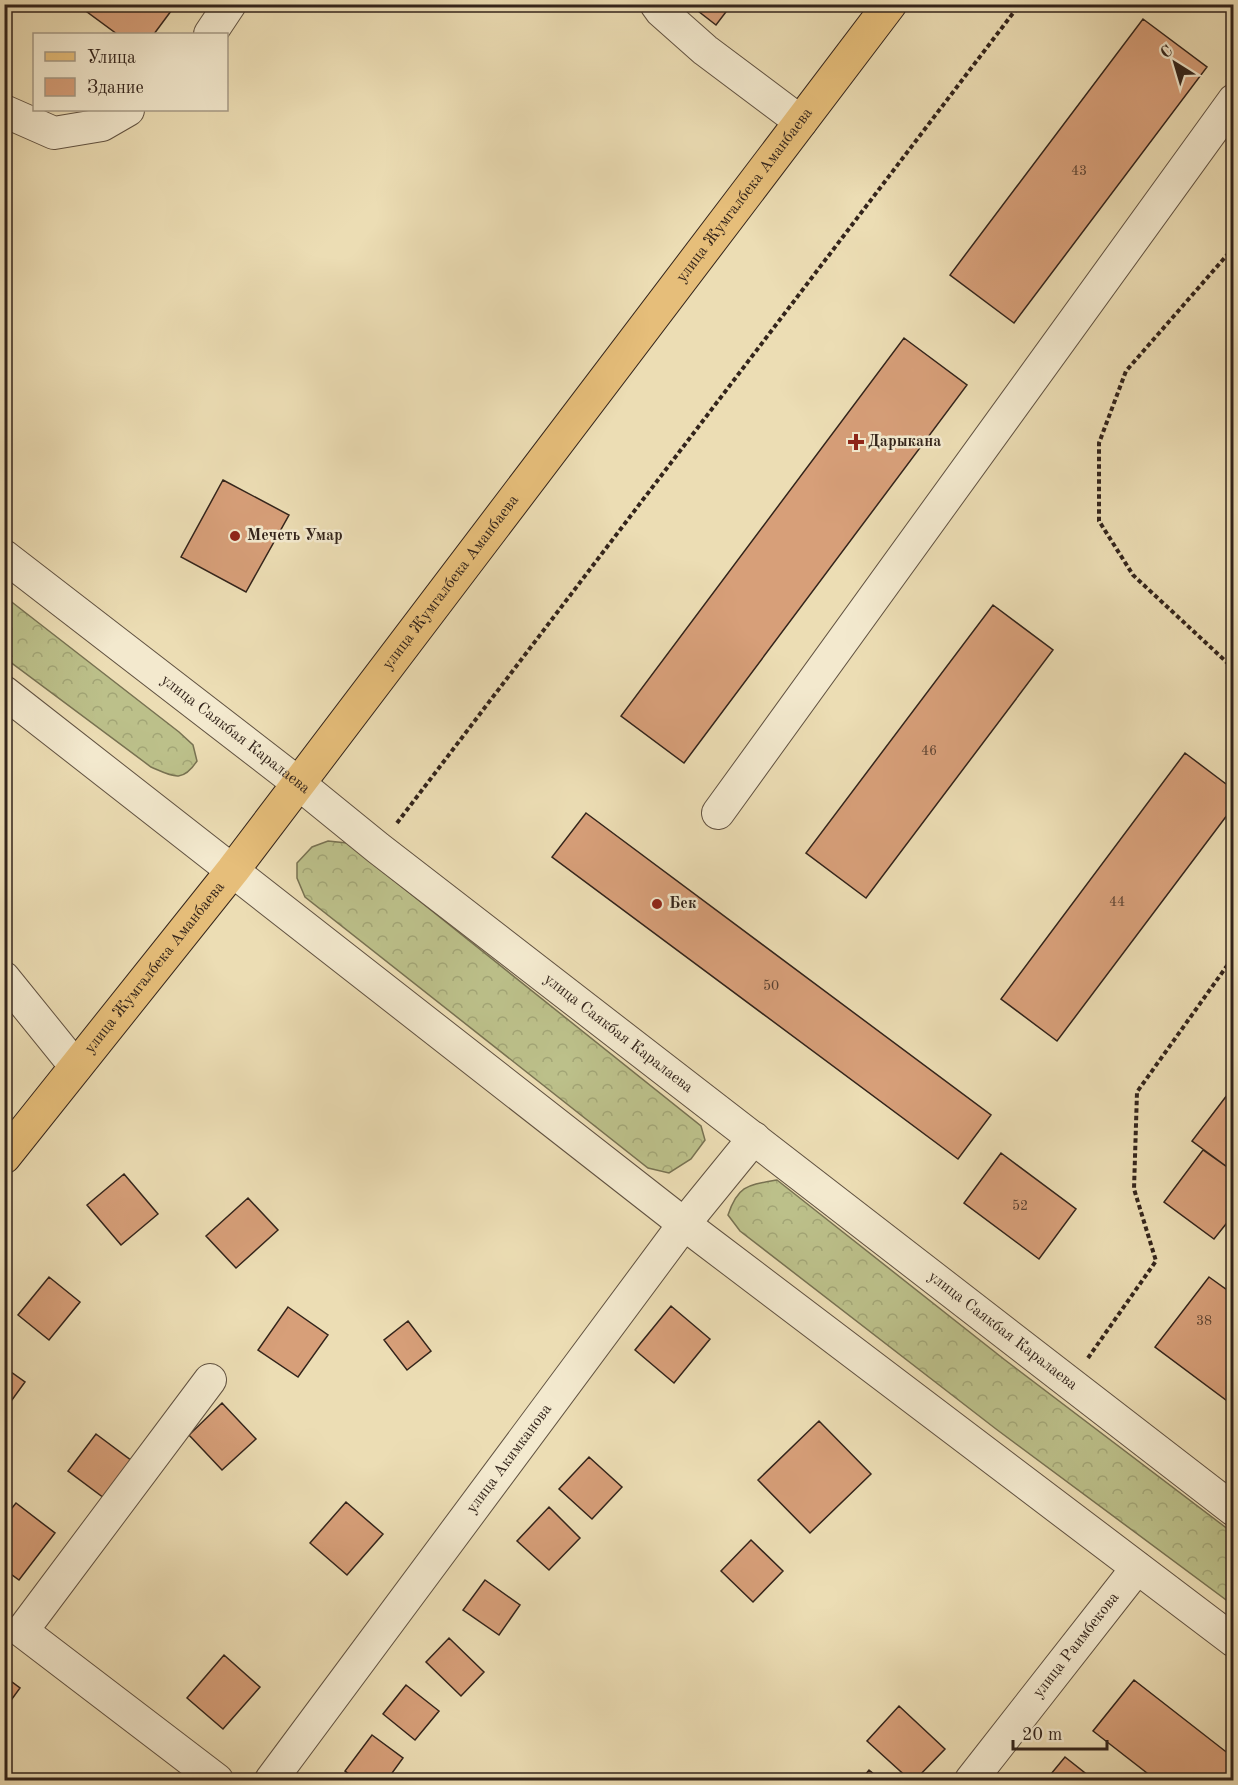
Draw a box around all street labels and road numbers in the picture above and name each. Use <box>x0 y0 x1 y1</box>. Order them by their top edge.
street label: улица Жумгалбека Аманбаева <box>674 105 816 286</box>
street label: улица Жумгалбека Аманбаева <box>380 492 522 673</box>
street label: улица Саякбая Каралаева <box>157 672 313 797</box>
street label: улица Жумгалбека Аманбаева <box>82 879 228 1057</box>
street label: улица Саякбая Каралаева <box>540 971 696 1096</box>
street label: улица Саякбая Каралаева <box>925 1268 1080 1394</box>
street label: улица Акимканова <box>464 1401 555 1517</box>
street label: улица Раимбекова <box>1030 1590 1123 1701</box>

